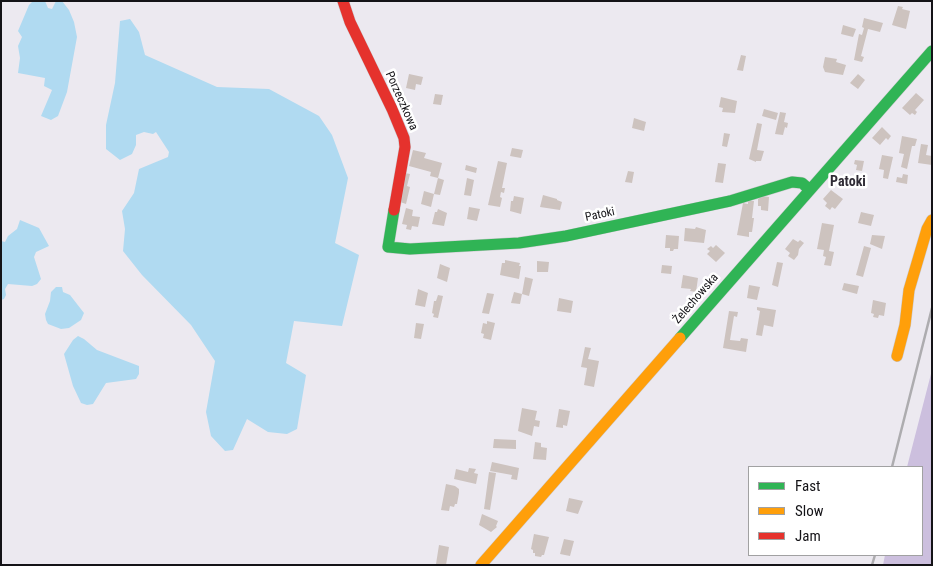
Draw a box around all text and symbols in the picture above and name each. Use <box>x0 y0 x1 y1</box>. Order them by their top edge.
street label: Porzeczkowa <box>382 69 420 133</box>
district label: Patoki <box>830 174 866 190</box>
street label: Patoki <box>584 205 616 225</box>
street label: Żelechowska <box>670 271 722 327</box>
legend <box>748 466 923 556</box>
text: Fast <box>795 477 820 495</box>
text: Slow <box>795 502 824 520</box>
text: Jam <box>795 527 821 545</box>

